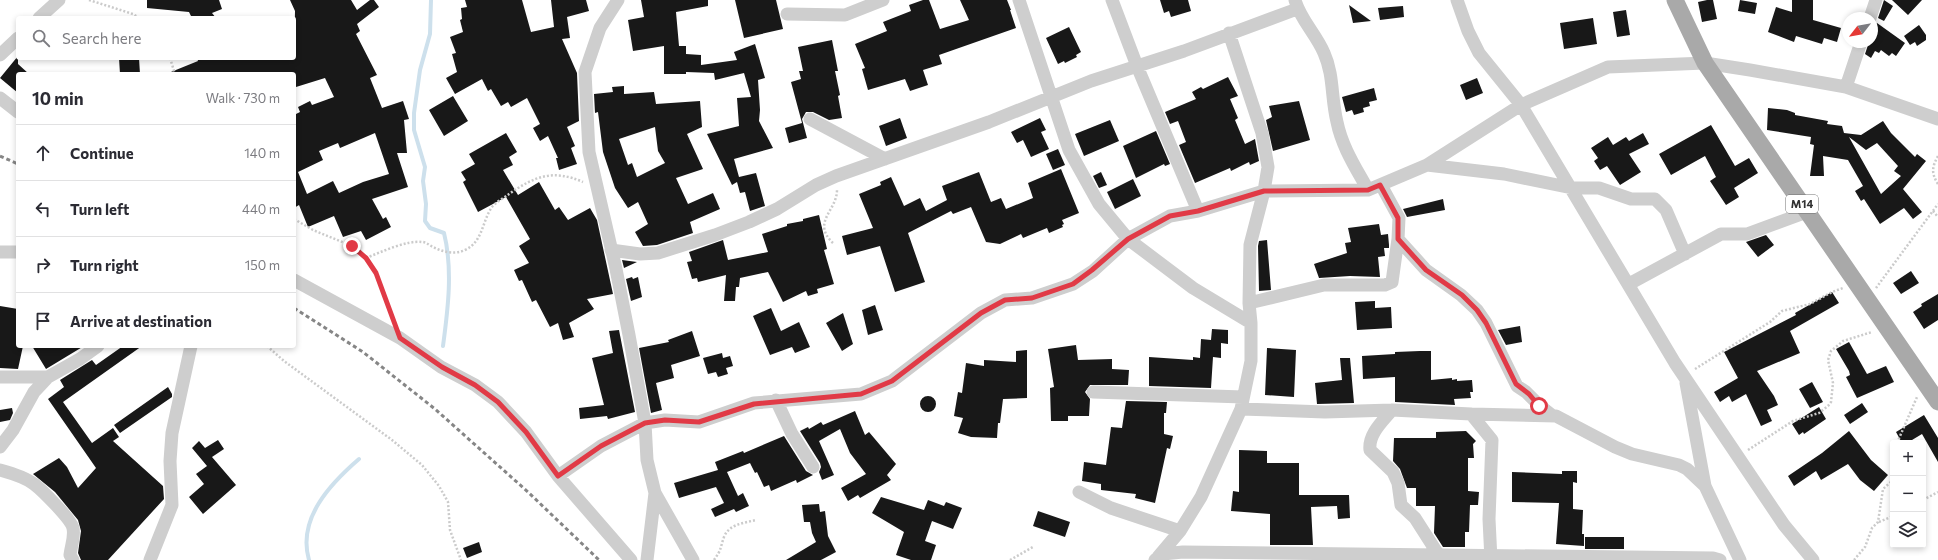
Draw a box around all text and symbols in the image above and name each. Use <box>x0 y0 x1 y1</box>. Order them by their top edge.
north arrow <box>1842 12 1878 48</box>
search box <box>16 16 296 60</box>
icon: search <box>30 27 52 49</box>
text: Search here <box>62 29 141 47</box>
text: 10 min <box>32 88 84 109</box>
text: Walk · 730 m <box>206 90 280 106</box>
icon: ahead <box>32 142 54 164</box>
text: Continue <box>70 144 134 162</box>
text: 140 m <box>244 145 280 161</box>
road number: M14 <box>1786 195 1818 213</box>
icon: left <box>32 198 54 220</box>
text: Turn left <box>70 200 129 218</box>
text: 440 m <box>242 201 280 217</box>
route end <box>343 237 361 255</box>
icon: right <box>32 254 54 276</box>
text: Turn right <box>70 256 139 274</box>
text: 150 m <box>245 257 280 273</box>
icon: arrive <box>32 310 54 332</box>
text: Arrive at destination <box>70 312 212 330</box>
route start <box>1530 397 1548 415</box>
map controls <box>1890 440 1926 548</box>
button: + <box>1890 440 1926 476</box>
button: − <box>1890 476 1926 512</box>
button: layers <box>1890 512 1926 548</box>

